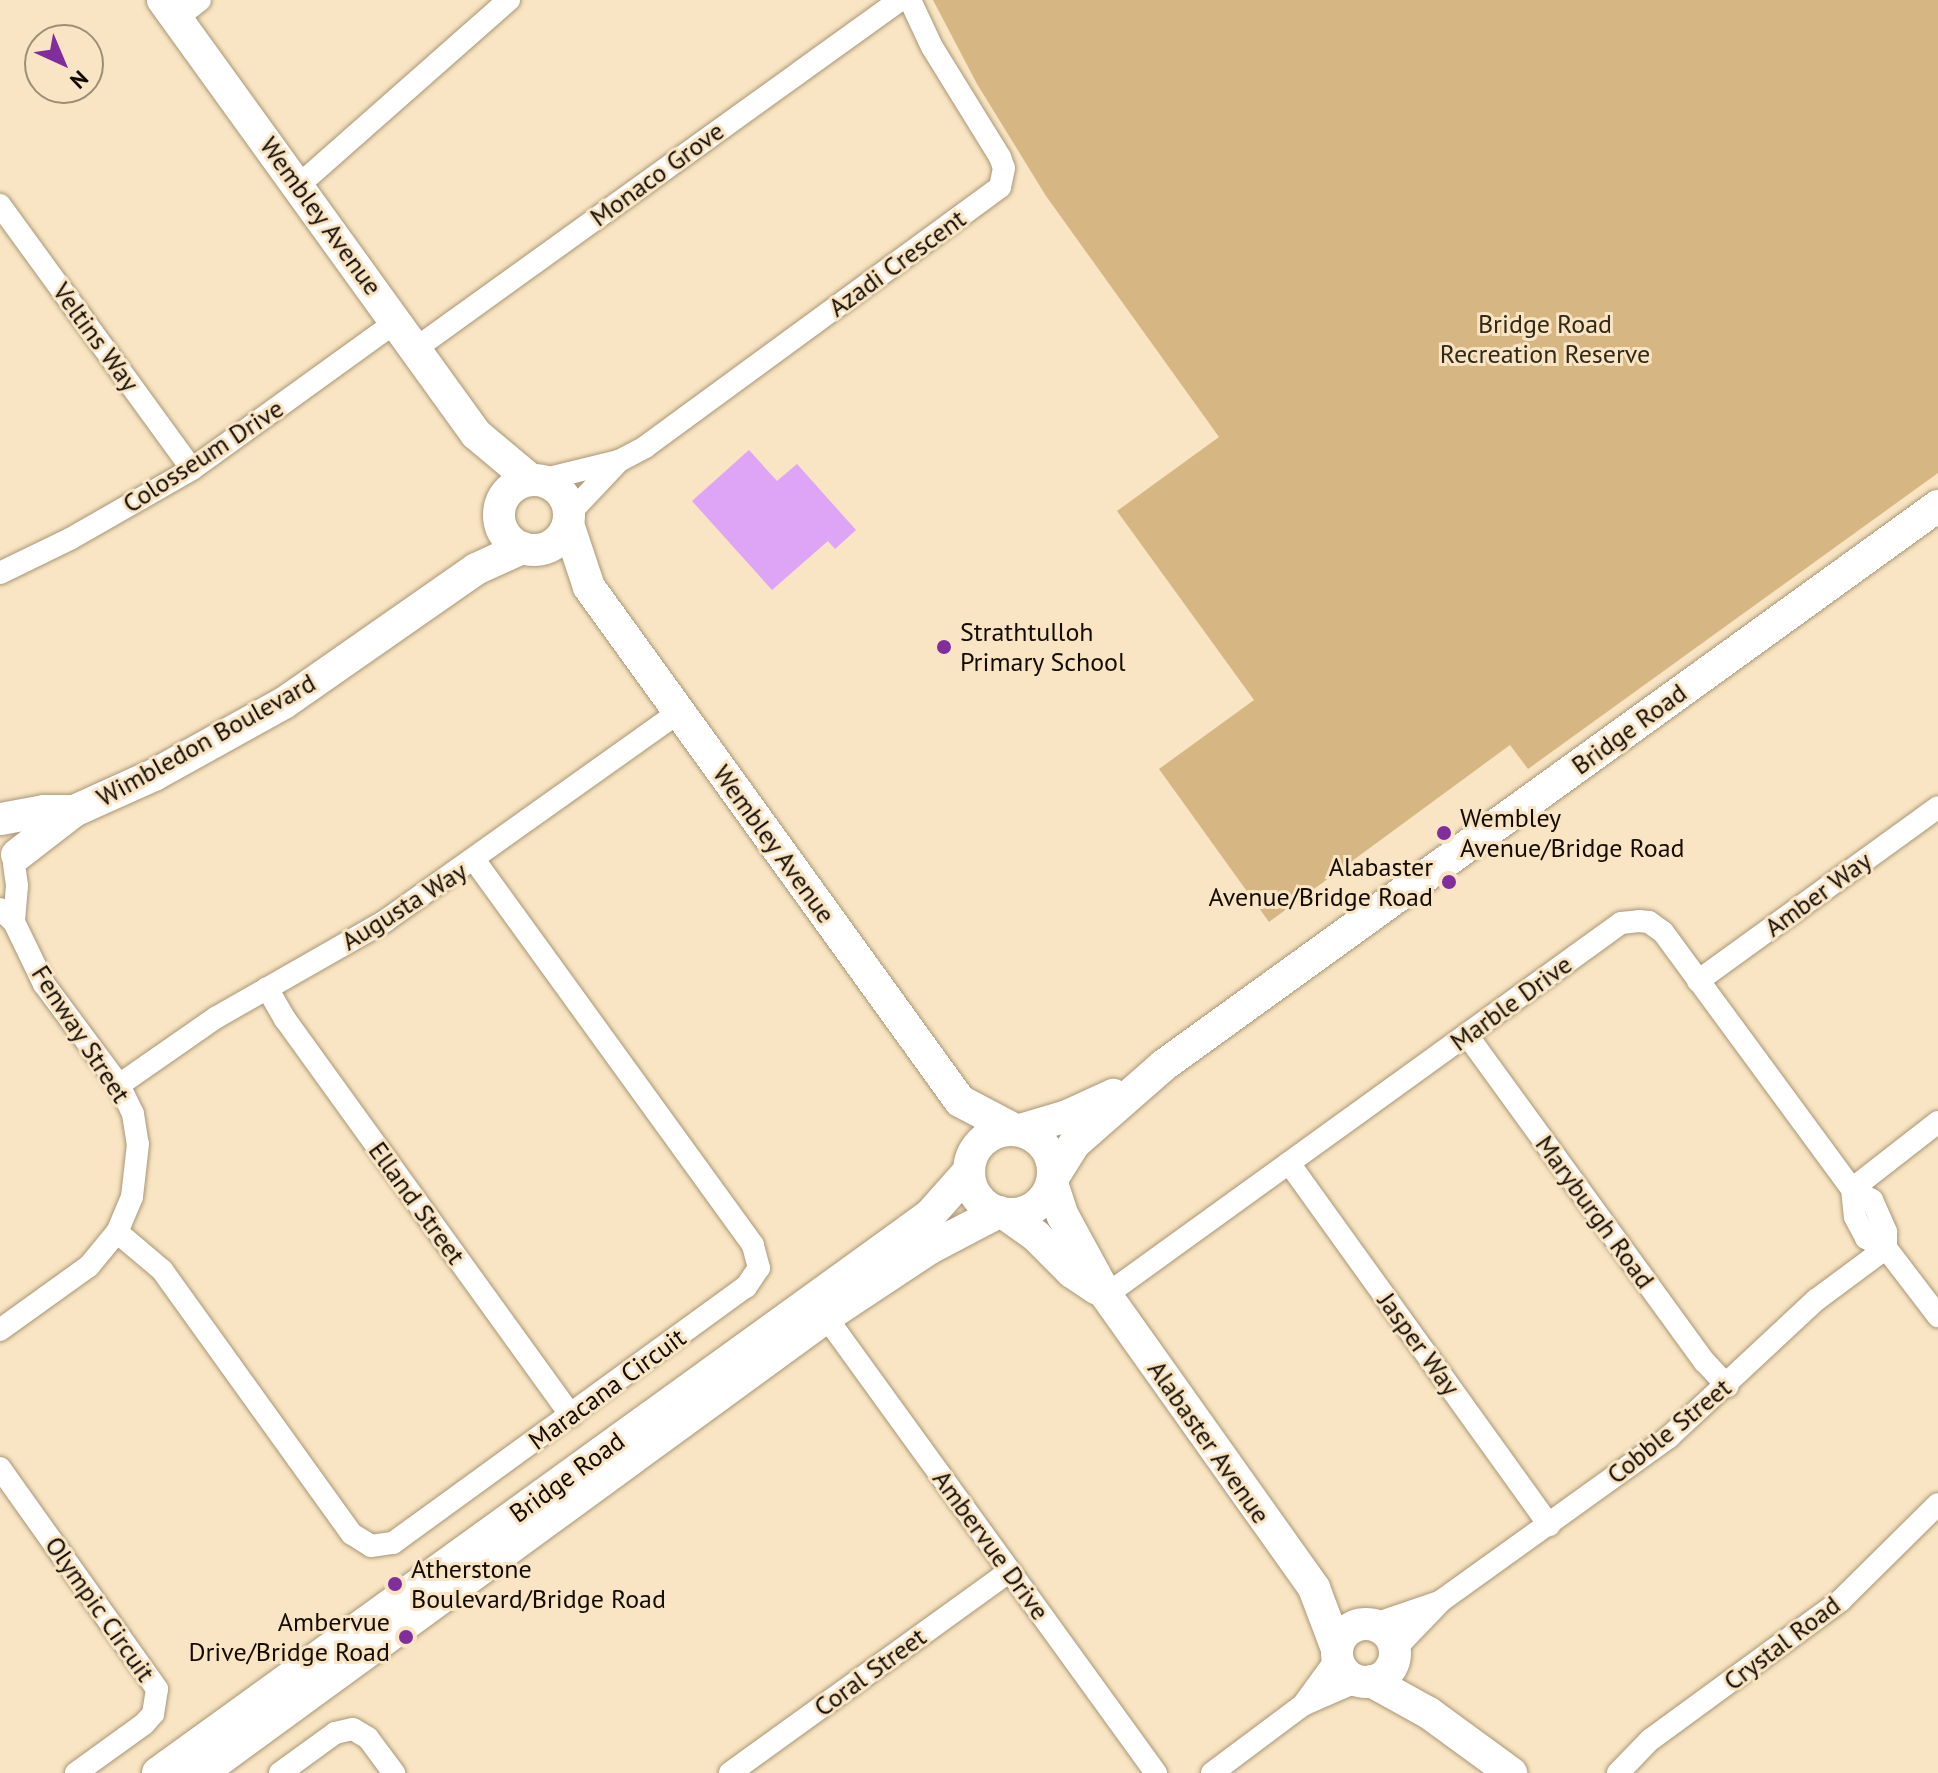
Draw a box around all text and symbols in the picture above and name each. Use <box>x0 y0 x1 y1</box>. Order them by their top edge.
north arrow <box>24 24 104 104</box>
text: N <box>64 65 94 95</box>
street label: Monaco Grove <box>584 115 730 233</box>
street label: Wembley Avenue <box>253 130 389 302</box>
street label: Azadi Crescent <box>822 203 972 323</box>
street label: Veltins Way <box>46 276 146 398</box>
park label: Bridge Road Recreation Reserve <box>1440 308 1650 370</box>
street label: Colosseum Drive <box>117 393 289 519</box>
place label: Strathtulloh Primary School <box>960 616 1127 678</box>
marker: Strathtulloh Primary School <box>935 638 953 656</box>
street label: Wimbledon Boulevard <box>91 667 321 813</box>
street label: Bridge Road <box>1566 677 1692 781</box>
street label: Wembley Avenue <box>706 758 842 930</box>
place label: Wembley Avenue/Bridge Road <box>1460 802 1685 864</box>
marker: Wembley Avenue/Bridge Road <box>1435 824 1453 842</box>
street label: Amber Way <box>1758 845 1878 943</box>
place label: Alabaster Avenue/Bridge Road <box>1208 851 1433 912</box>
street label: Augusta Way <box>335 855 473 957</box>
marker: Alabaster Avenue/Bridge Road <box>1440 873 1458 891</box>
street label: Marble Drive <box>1444 949 1578 1057</box>
street label: Fenway Street <box>25 959 137 1109</box>
street label: Maryburgh Road <box>1529 1129 1661 1295</box>
street label: Elland Street <box>362 1136 472 1270</box>
street label: Jasper Way <box>1371 1286 1467 1402</box>
street label: Maracana Circuit <box>523 1322 691 1456</box>
street label: Alabaster Avenue <box>1141 1354 1277 1530</box>
street label: Cobble Street <box>1601 1372 1737 1490</box>
street label: Bridge Road <box>504 1425 630 1529</box>
street label: Ambervue Drive <box>926 1464 1056 1626</box>
street label: Olympic Circuit <box>38 1530 162 1688</box>
place label: Atherstone Boulevard/Bridge Road <box>411 1553 666 1614</box>
marker: Atherstone Boulevard/Bridge Road <box>386 1575 404 1593</box>
street label: Crystal Road <box>1718 1589 1846 1697</box>
place label: Ambervue Drive/Bridge Road <box>188 1606 390 1668</box>
street label: Coral Street <box>808 1621 932 1723</box>
marker: Ambervue Drive/Bridge Road <box>397 1628 415 1646</box>

